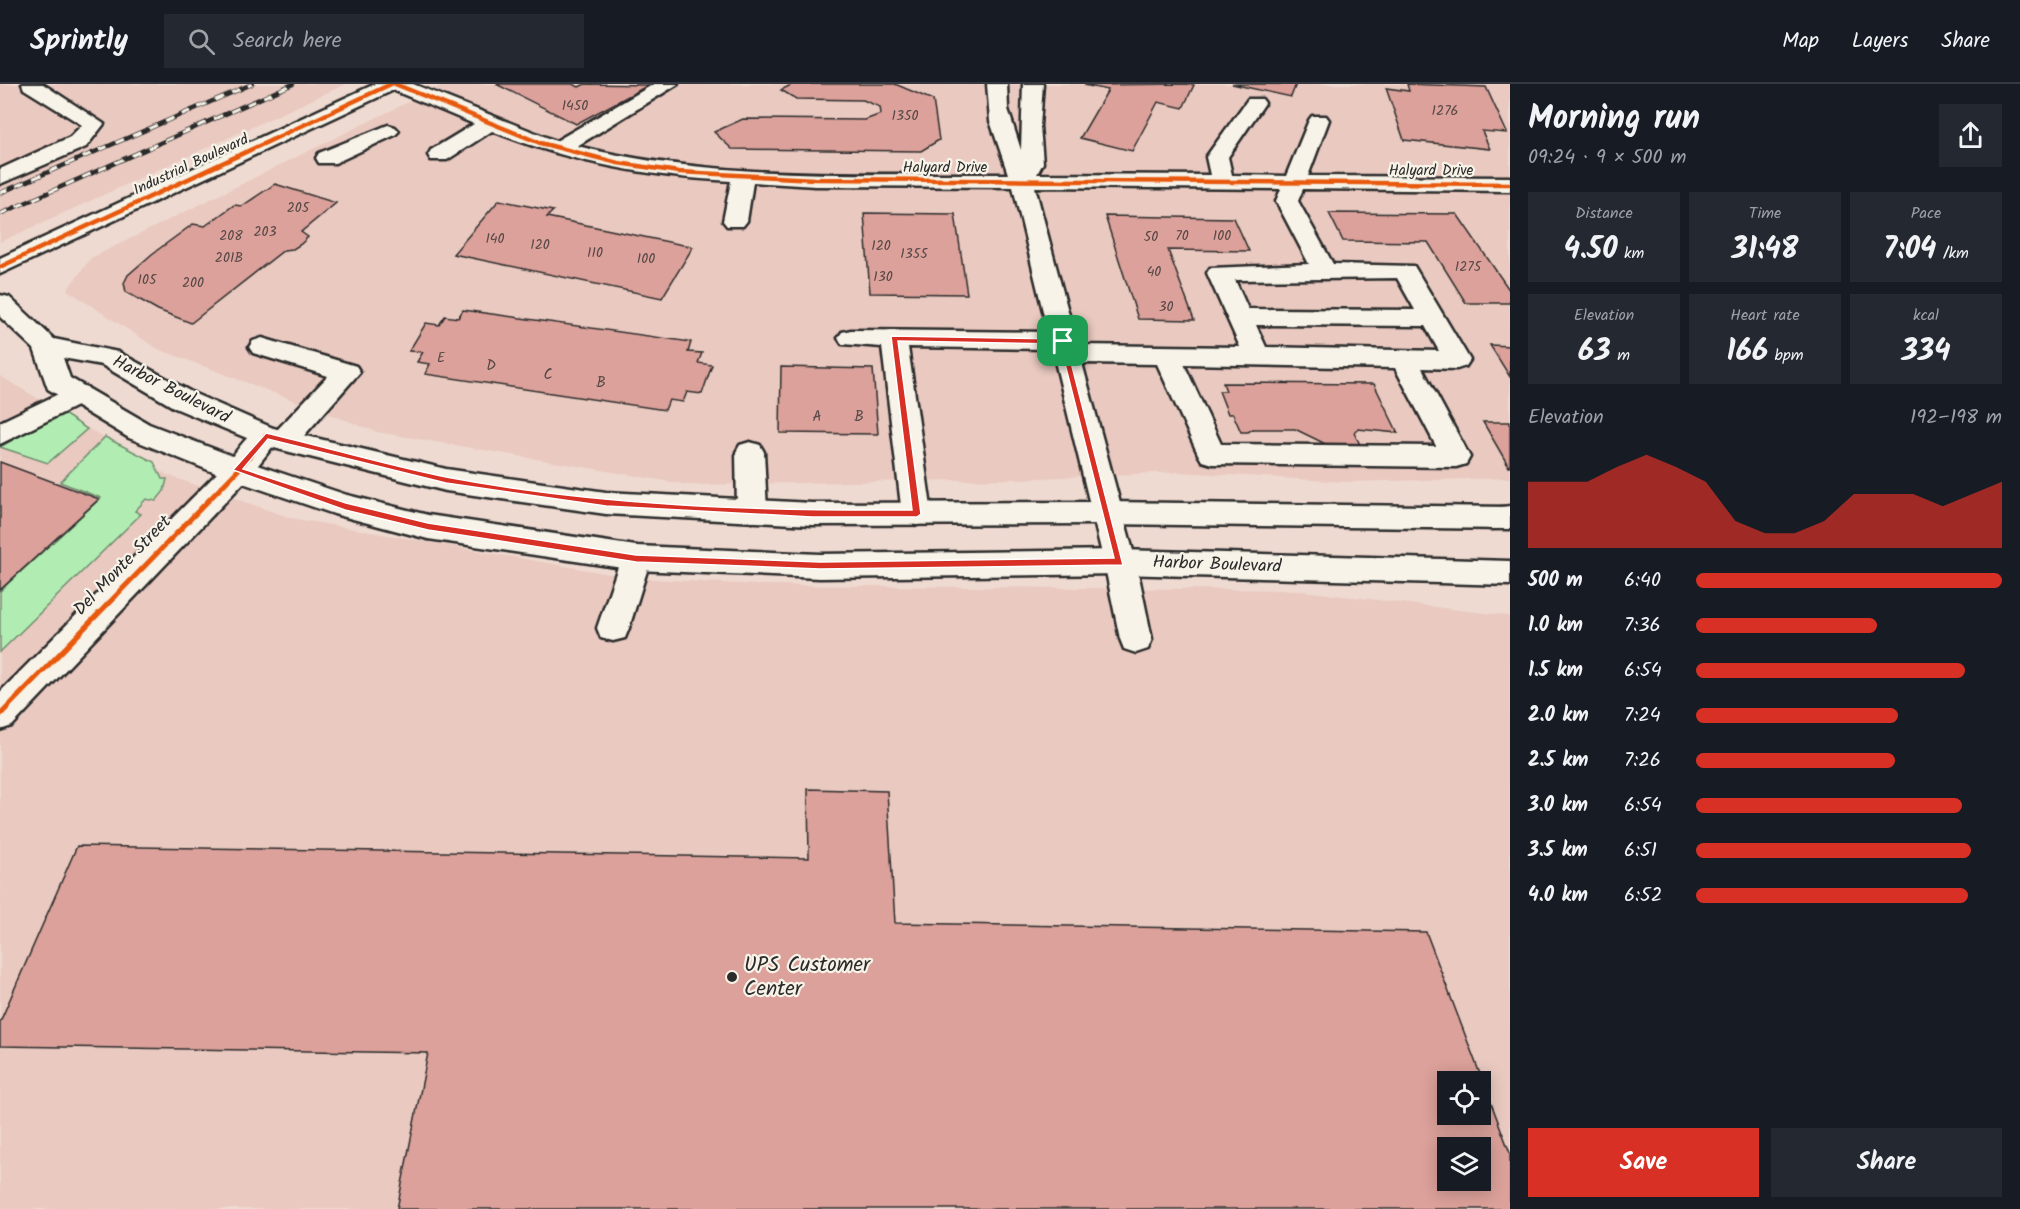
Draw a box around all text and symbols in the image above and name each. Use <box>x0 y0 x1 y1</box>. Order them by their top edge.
search box <box>164 14 584 68</box>
text: Sprintly <box>30 19 128 64</box>
text: Search here <box>233 24 342 59</box>
icon: search <box>185 25 218 58</box>
text: Map <box>1782 25 1819 58</box>
text: Layers <box>1852 25 1908 58</box>
text: Share <box>1941 25 1990 58</box>
text: Morning run <box>1528 93 1700 146</box>
house number: 1450 <box>562 95 588 117</box>
house number: 1276 <box>1432 100 1458 122</box>
button: share <box>1939 104 2002 167</box>
house number: 1350 <box>892 105 918 127</box>
street label: Industrial Boulevard <box>129 128 253 202</box>
text: 09:24 · 9 × 500 m <box>1528 142 1686 174</box>
street label: Halyard Drive <box>903 156 988 180</box>
street label: Halyard Drive <box>1389 159 1474 183</box>
house number: 205 <box>287 197 311 219</box>
text: Distance <box>1575 201 1633 226</box>
text: Time <box>1749 201 1781 226</box>
text: Pace <box>1911 201 1941 226</box>
house number: 203 <box>253 221 277 243</box>
house number: 208 <box>219 225 243 247</box>
house number: 70 <box>1175 225 1189 247</box>
house number: 100 <box>1213 225 1231 247</box>
house number: 50 <box>1144 226 1158 248</box>
text: 4.50 <box>1564 226 1618 274</box>
text: 31:48 <box>1732 226 1798 274</box>
text: 7:04 <box>1883 226 1936 274</box>
house number: 140 <box>485 228 505 250</box>
house number: 120 <box>530 234 550 256</box>
house number: 120 <box>871 235 891 257</box>
text: km <box>1618 241 1644 266</box>
text: /km <box>1936 241 1969 266</box>
house number: 110 <box>587 242 603 264</box>
house number: 1355 <box>900 243 929 265</box>
house number: 201B <box>215 247 243 269</box>
house number: 100 <box>637 248 655 270</box>
house number: 1275 <box>1455 256 1483 278</box>
house number: 40 <box>1147 261 1161 283</box>
house number: 130 <box>873 266 893 288</box>
house number: 105 <box>138 269 158 291</box>
house number: 200 <box>182 272 204 294</box>
house number: 30 <box>1159 296 1174 318</box>
text: Elevation <box>1574 303 1634 328</box>
text: Heart rate <box>1730 303 1800 328</box>
text: kcal <box>1913 303 1939 328</box>
pin <box>1037 315 1088 366</box>
icon: arrive <box>1046 324 1079 357</box>
text: 63 <box>1578 328 1611 376</box>
text: 166 <box>1727 328 1768 376</box>
text: 334 <box>1901 328 1951 376</box>
text: m <box>1611 343 1630 368</box>
text: bpm <box>1768 343 1803 368</box>
house number: E <box>437 347 446 369</box>
street label: Harbor Boulevard <box>107 348 236 433</box>
house number: D <box>486 354 496 378</box>
house number: C <box>544 363 553 387</box>
house number: B <box>596 371 606 395</box>
text: Elevation <box>1528 402 1604 434</box>
text: 192–198 m <box>1910 402 2002 434</box>
house number: A <box>812 405 822 429</box>
house number: B <box>854 405 864 429</box>
street label: Del Monte Street <box>67 508 180 623</box>
street label: Harbor Boulevard <box>1152 548 1283 582</box>
text: 500 m <box>1528 565 1583 597</box>
text: 6:40 <box>1624 565 1661 597</box>
text: 1.0 km <box>1528 610 1583 642</box>
text: 7:36 <box>1624 610 1661 642</box>
text: 1.5 km <box>1528 655 1583 687</box>
text: 6:54 <box>1624 655 1662 687</box>
text: 2.0 km <box>1528 700 1589 732</box>
text: 7:24 <box>1624 700 1661 732</box>
text: 2.5 km <box>1528 745 1588 777</box>
text: 7:26 <box>1624 745 1661 777</box>
text: 3.0 km <box>1528 790 1588 822</box>
text: 6:54 <box>1624 790 1662 822</box>
text: 3.5 km <box>1528 835 1588 867</box>
text: 6:51 <box>1624 835 1657 867</box>
text: 4.0 km <box>1528 880 1588 912</box>
text: 6:52 <box>1624 880 1662 912</box>
place label: UPS Customer Center <box>744 949 871 1006</box>
marker: UPS Customer Center <box>725 970 739 984</box>
map controls <box>1437 1071 1491 1191</box>
button: locate <box>1437 1071 1491 1125</box>
button: Save <box>1528 1128 1759 1197</box>
button: Share <box>1771 1128 2002 1197</box>
button: layers <box>1437 1137 1491 1191</box>

